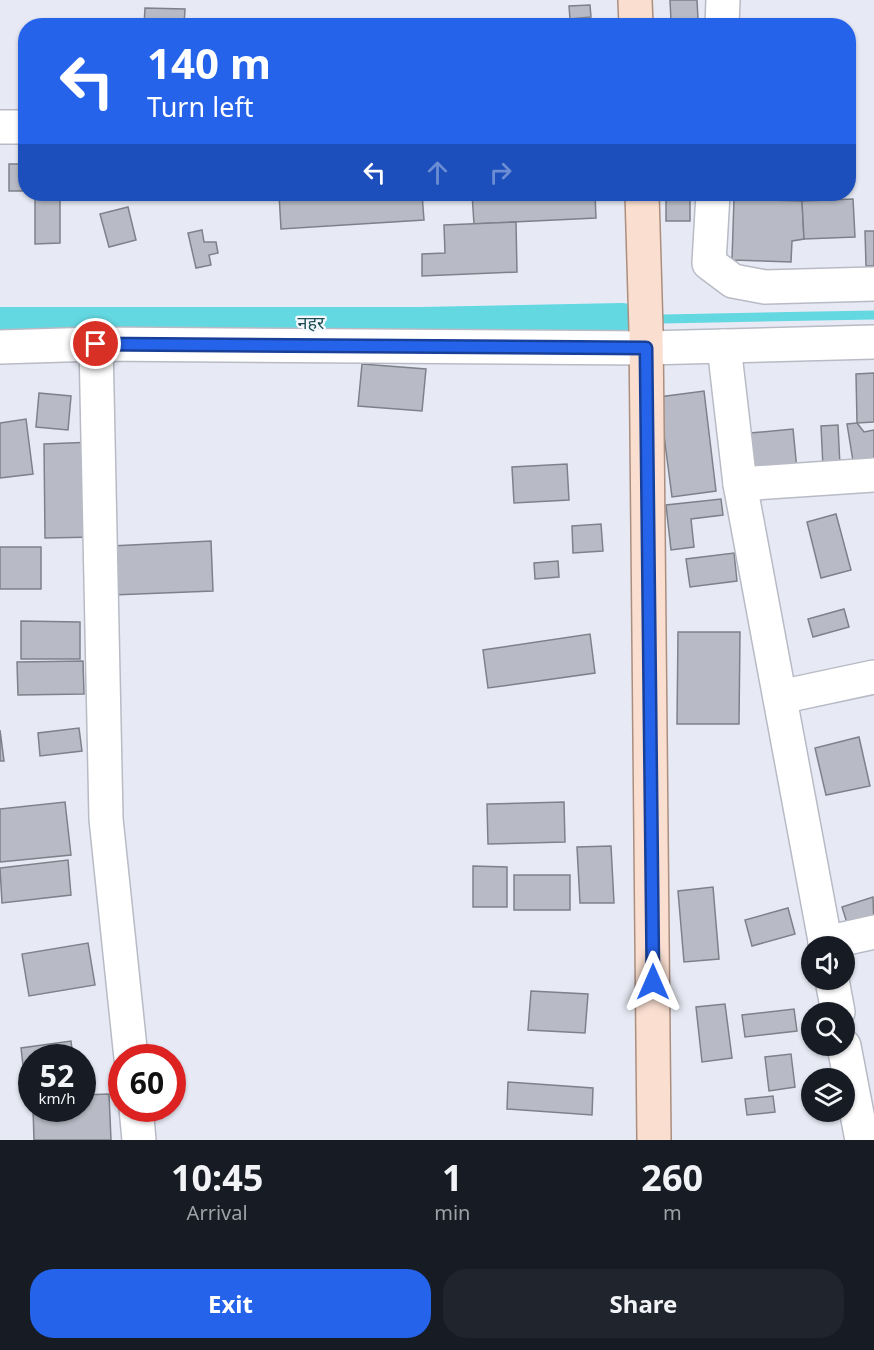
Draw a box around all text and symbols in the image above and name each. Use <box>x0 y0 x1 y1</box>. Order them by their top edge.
text: 140 m <box>147 34 271 91</box>
icon: left <box>48 42 126 120</box>
text: Turn left <box>147 88 253 125</box>
icon: left <box>358 156 391 189</box>
icon: ahead <box>421 156 454 189</box>
icon: right <box>484 156 517 189</box>
water label: नहर <box>298 310 325 334</box>
pin <box>70 318 121 369</box>
icon: arrive <box>79 327 112 360</box>
map controls <box>801 936 855 1122</box>
button: sound <box>801 936 855 990</box>
position arrow <box>621 950 685 1014</box>
button: search <box>801 1002 855 1056</box>
speed limit sign: 60 <box>108 1044 186 1122</box>
text: 52 <box>40 1055 74 1096</box>
button: layers <box>801 1068 855 1122</box>
text: km/h <box>39 1088 75 1108</box>
text: 10:45 <box>171 1153 263 1202</box>
text: 1 <box>442 1153 463 1202</box>
text: 260 <box>641 1153 703 1202</box>
text: Arrival <box>187 1199 248 1226</box>
text: min <box>434 1199 470 1226</box>
text: m <box>663 1199 682 1226</box>
button: Exit <box>30 1269 431 1338</box>
button: Share <box>443 1269 844 1338</box>

